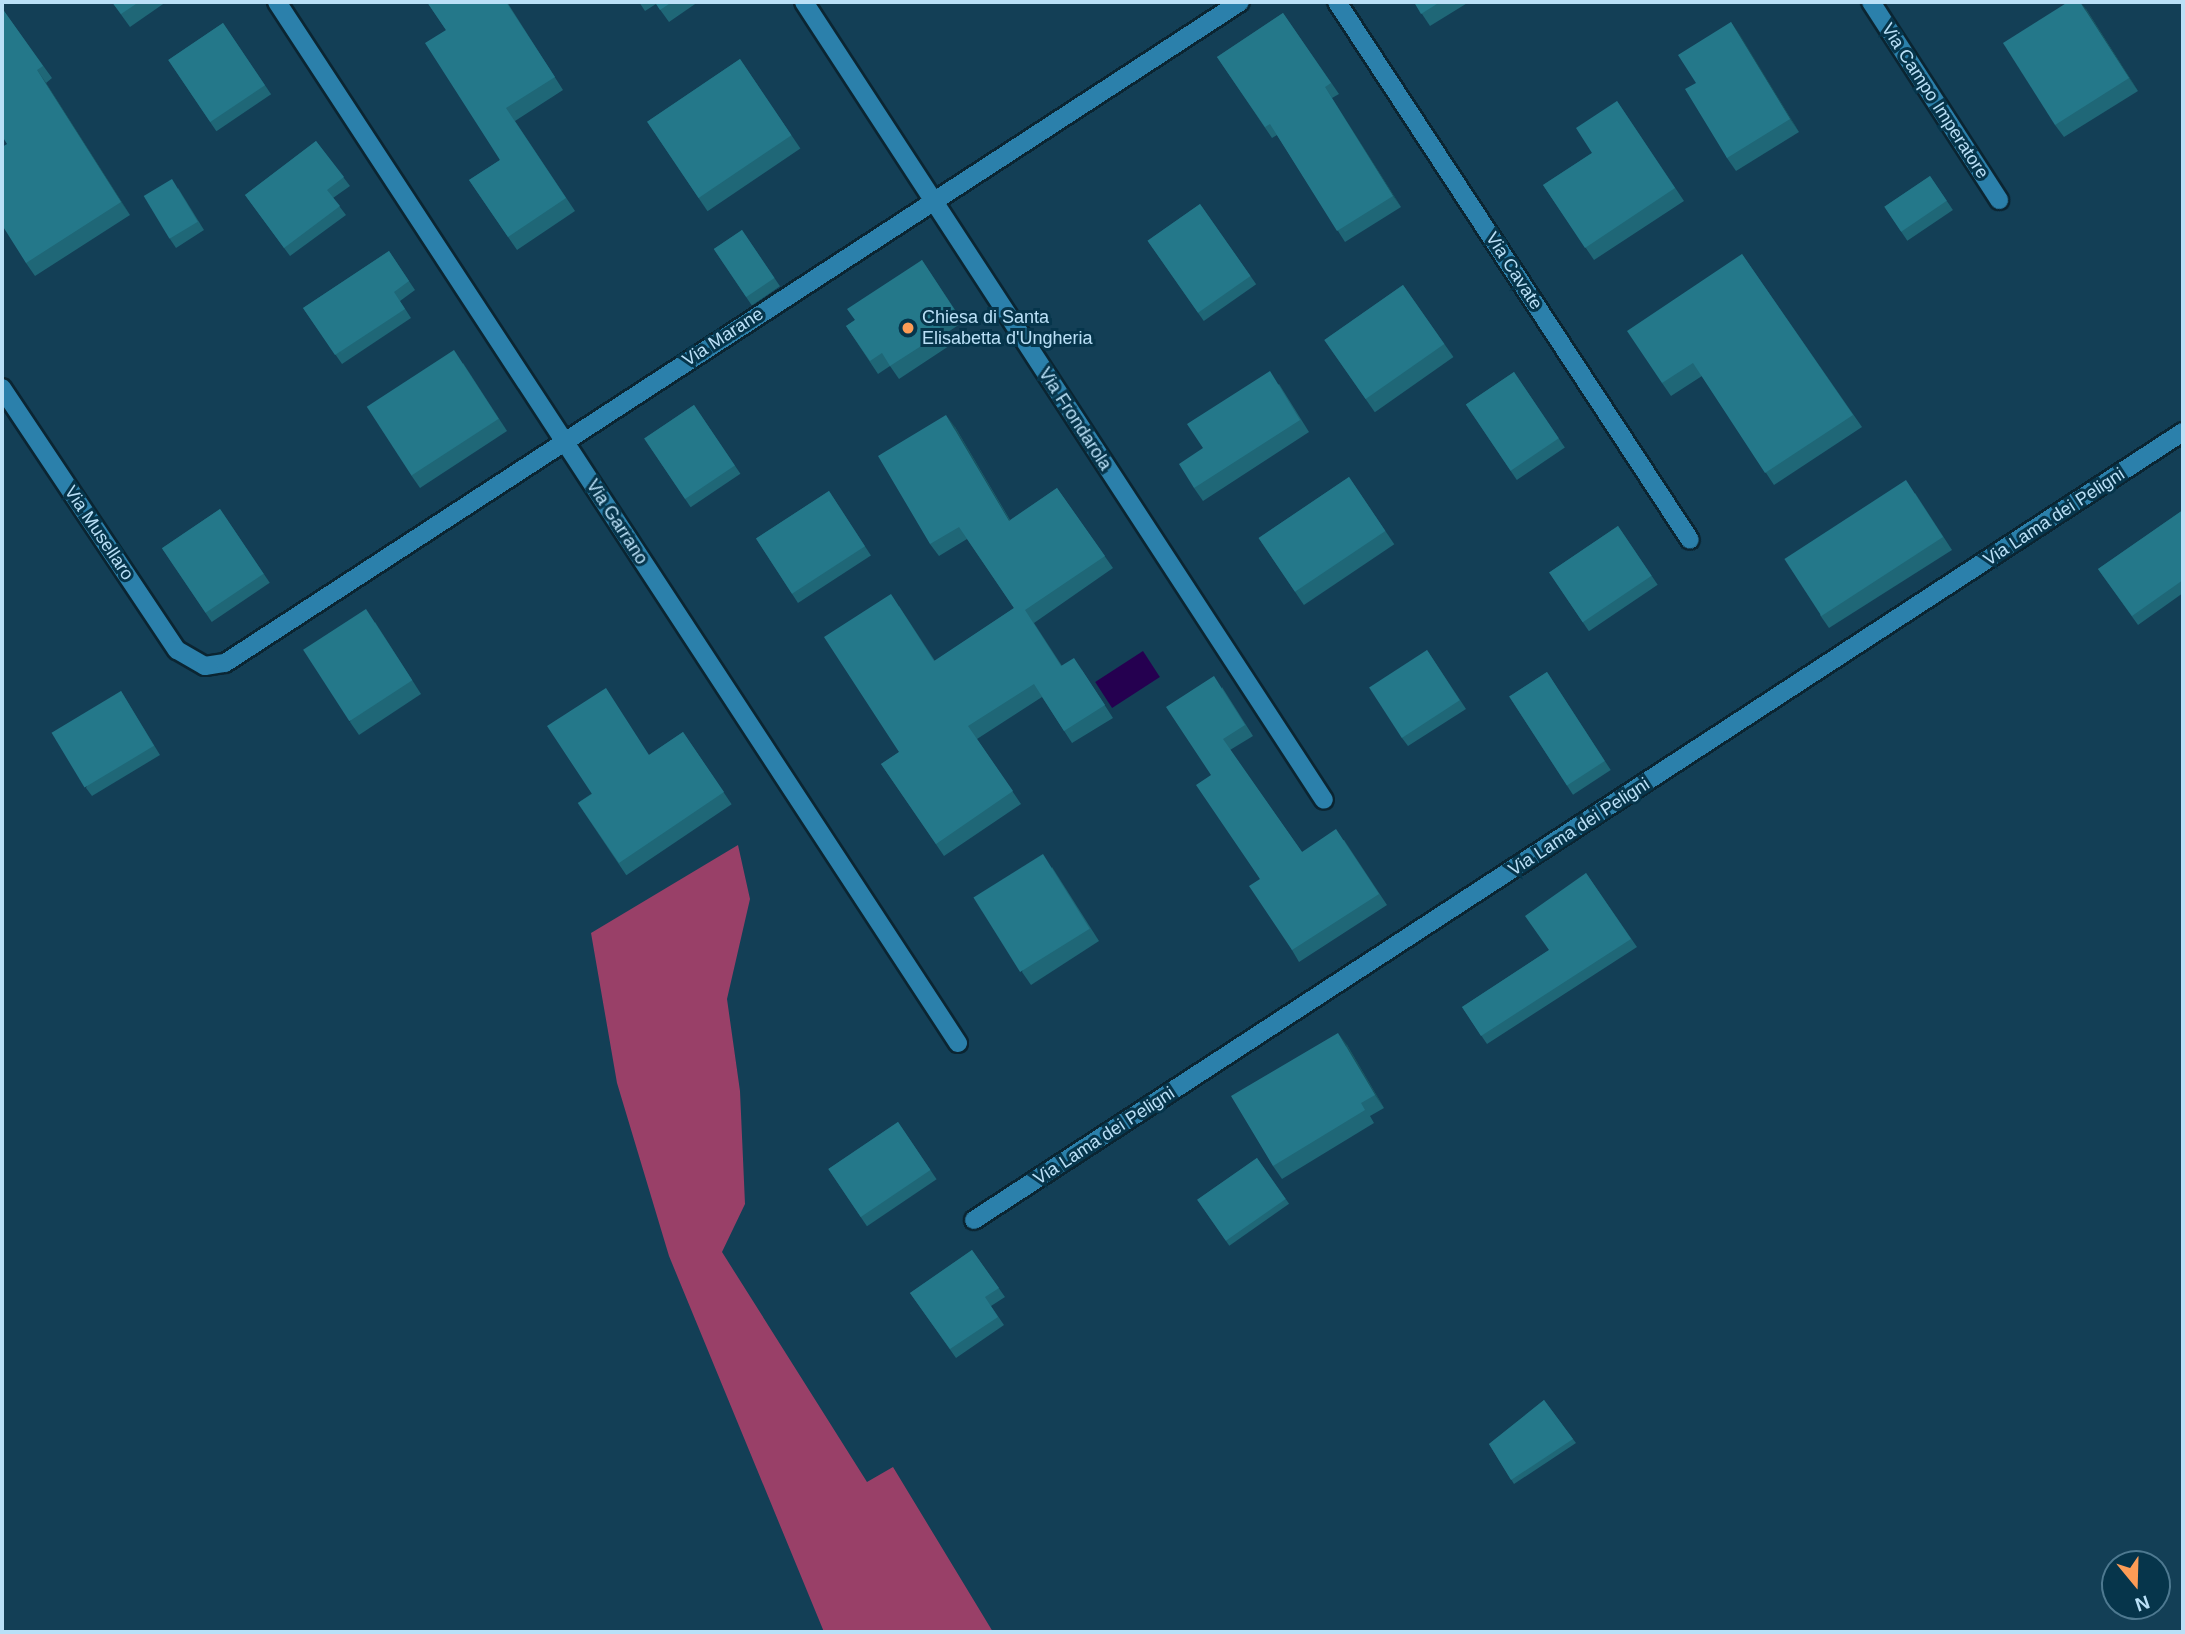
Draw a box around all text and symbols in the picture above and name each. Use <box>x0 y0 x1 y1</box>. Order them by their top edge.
street label: Via Campo Imperatore <box>1877 19 1993 183</box>
street label: Via Cavate <box>1481 228 1547 314</box>
street label: Via Marane <box>679 303 767 371</box>
place label: Chiesa di Santa Elisabetta d'Ungheria <box>922 307 1093 350</box>
marker: Chiesa di Santa Elisabetta d'Ungheria <box>900 320 916 336</box>
street label: Via Frondarola <box>1034 364 1116 474</box>
street label: Via Lama dei Peligni <box>1979 463 2129 571</box>
street label: Via Garrano <box>582 476 652 568</box>
street label: Via Musellaro <box>60 482 138 584</box>
street label: Via Lama dei Peligni <box>1504 773 1654 881</box>
street label: Via Lama dei Peligni <box>1029 1082 1179 1190</box>
north arrow <box>2101 1550 2171 1620</box>
text: N <box>2132 1591 2152 1616</box>

